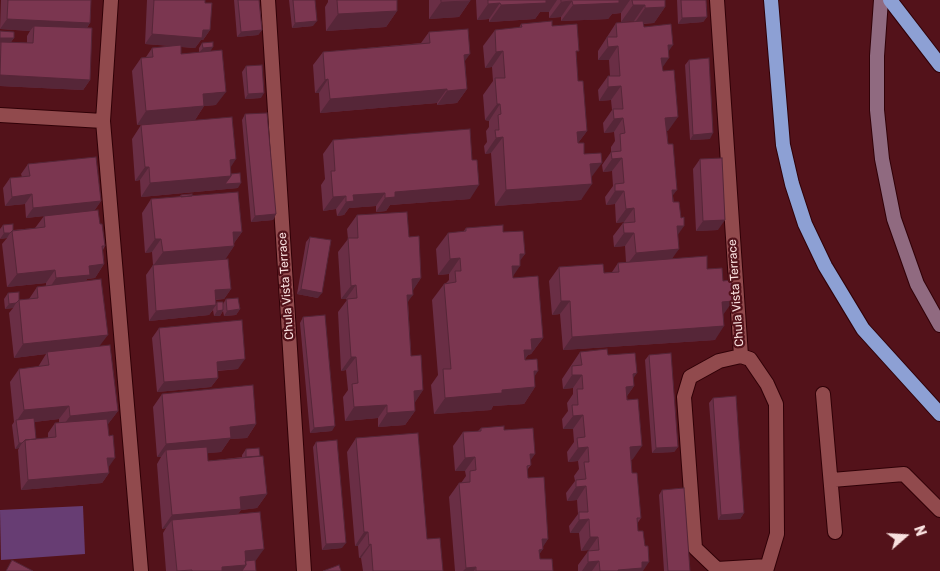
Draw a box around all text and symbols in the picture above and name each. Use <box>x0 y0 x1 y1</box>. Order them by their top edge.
street label: Chula Vista Terrace <box>275 232 297 340</box>
street label: Chula Vista Terrace <box>725 239 747 347</box>
north arrow <box>880 511 930 561</box>
text: N <box>910 523 929 538</box>

